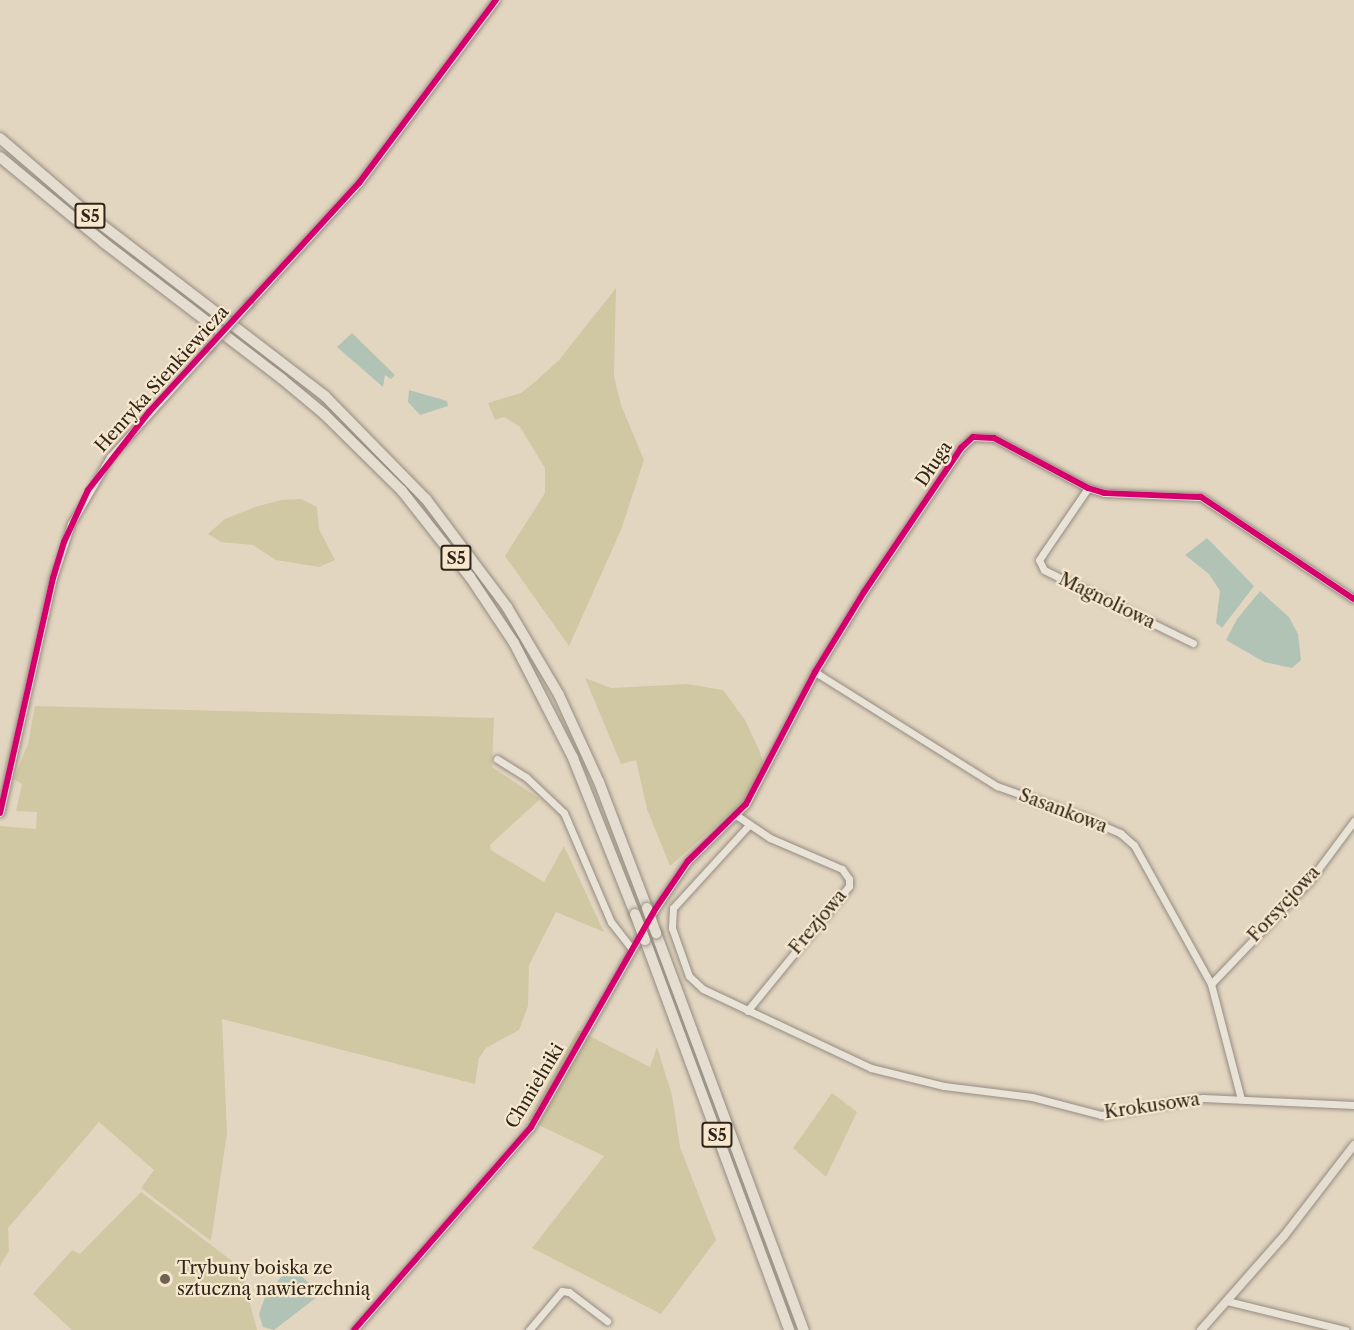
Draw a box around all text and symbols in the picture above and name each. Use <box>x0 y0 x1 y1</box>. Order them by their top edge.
road number: S5 <box>74 203 106 229</box>
street label: Henryka Sienkiewicza <box>90 301 234 457</box>
street label: Długa <box>911 437 957 491</box>
road number: S5 <box>440 545 472 571</box>
street label: Magnoliowa <box>1055 568 1159 634</box>
street label: Sasankowa <box>1016 784 1110 838</box>
street label: Forsycjowa <box>1243 862 1325 946</box>
street label: Frezjowa <box>785 885 851 959</box>
street label: Chmielniki <box>501 1040 569 1132</box>
street label: Krokusowa <box>1103 1089 1201 1123</box>
road number: S5 <box>700 1122 734 1148</box>
place label: Trybuny boiska ze sztuczną nawierzchnią <box>177 1258 370 1300</box>
marker: Trybuny boiska ze sztuczną nawierzchnią <box>158 1272 172 1286</box>

